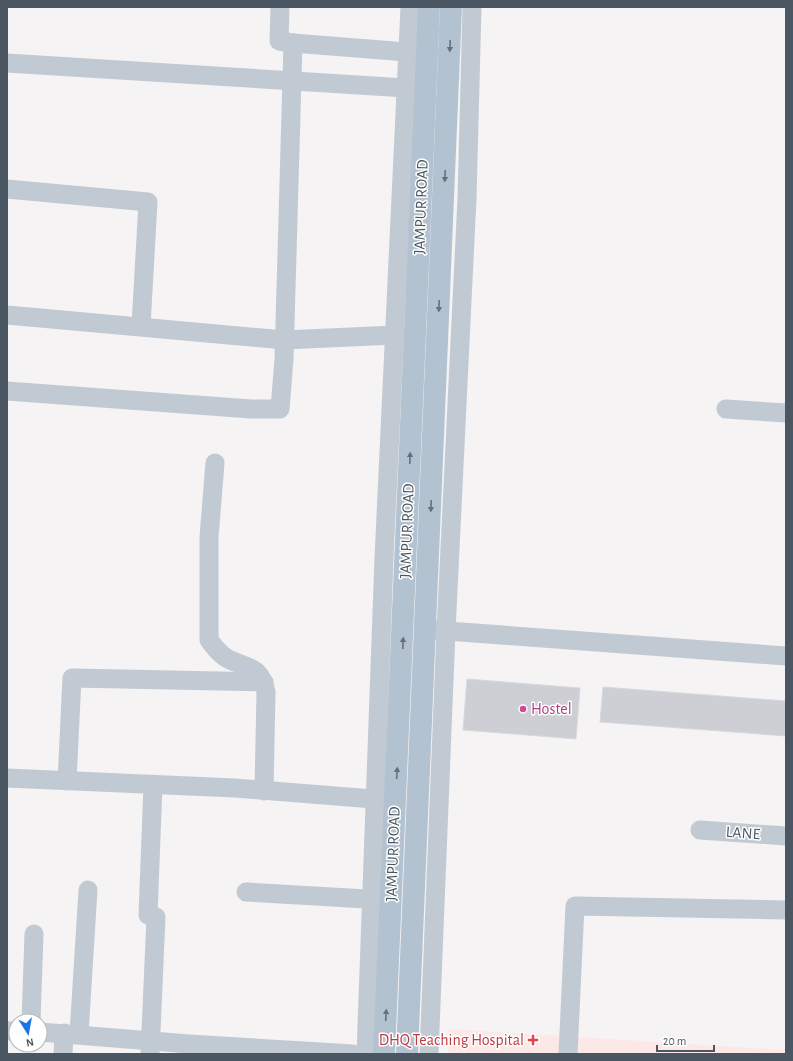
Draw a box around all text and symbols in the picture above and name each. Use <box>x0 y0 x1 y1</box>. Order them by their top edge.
one-way arrow <box>447 40 453 53</box>
street label: JAMPUR ROAD <box>411 159 431 255</box>
one-way arrow <box>441 170 448 182</box>
one-way arrow <box>436 300 443 312</box>
one-way arrow <box>407 452 414 464</box>
street label: JAMPUR ROAD <box>397 483 417 579</box>
one-way arrow <box>428 500 434 513</box>
one-way arrow <box>399 637 406 649</box>
place label: Hostel <box>531 701 572 717</box>
marker: Hostel <box>518 704 528 714</box>
one-way arrow <box>393 767 400 779</box>
street label: JAMPUR ROAD <box>383 806 403 902</box>
street label: LANE <box>725 824 761 842</box>
one-way arrow <box>382 1009 389 1021</box>
north arrow <box>8 1013 48 1053</box>
scale bar <box>657 1027 714 1053</box>
place label: DHQ Teaching Hospital <box>379 1032 524 1049</box>
marker: DHQ Teaching Hospital <box>527 1034 539 1046</box>
text: 20 m <box>663 1035 686 1047</box>
text: N <box>25 1036 35 1048</box>

